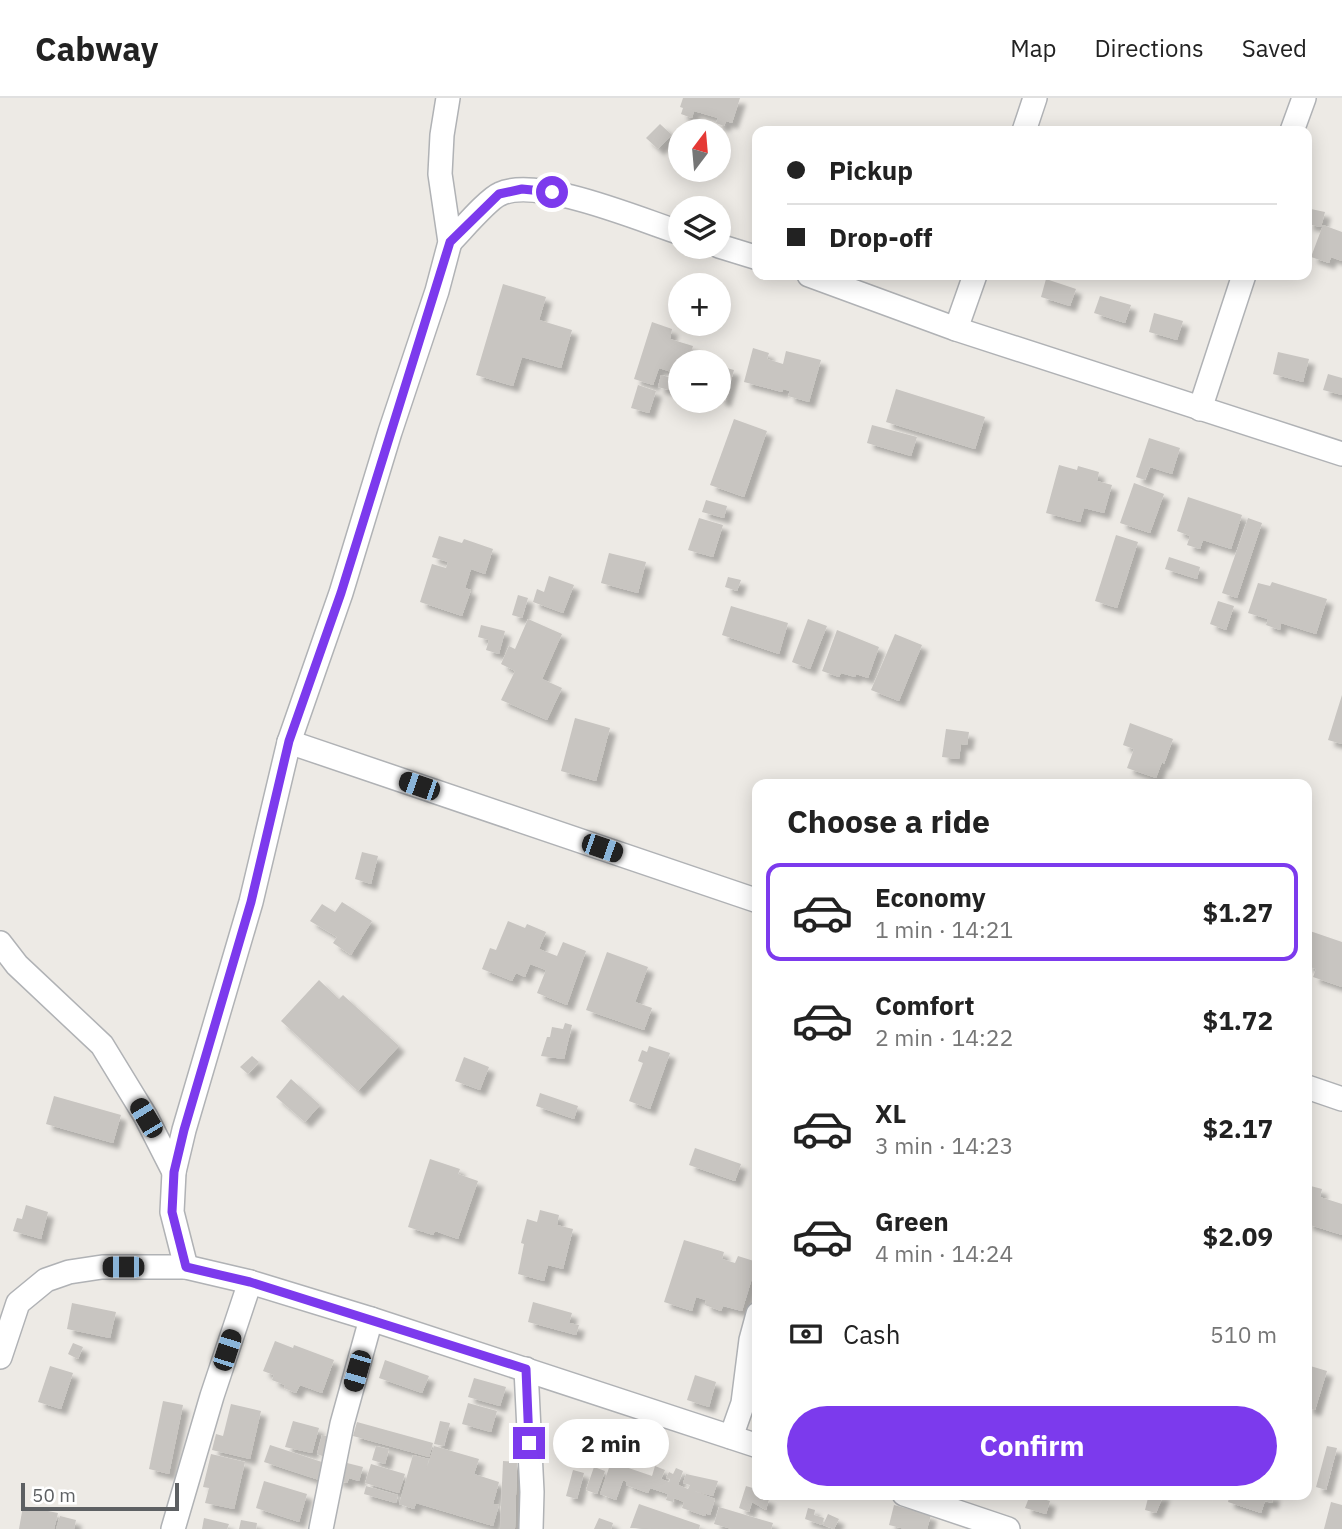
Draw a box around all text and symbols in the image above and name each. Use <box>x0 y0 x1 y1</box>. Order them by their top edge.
text: Cabway <box>35 27 158 70</box>
text: Map <box>1010 32 1056 64</box>
text: Directions <box>1094 32 1204 64</box>
text: Saved <box>1242 32 1307 64</box>
north arrow <box>668 119 732 182</box>
map controls <box>668 119 731 413</box>
text: Pickup <box>829 153 913 187</box>
route start <box>536 176 568 208</box>
button: layers <box>668 196 731 259</box>
text: Drop-off <box>829 220 932 254</box>
button: + <box>668 273 731 336</box>
button: − <box>668 350 731 413</box>
car <box>396 769 443 803</box>
text: Choose a ride <box>787 800 990 842</box>
car <box>579 831 626 865</box>
text: Economy <box>875 880 986 914</box>
icon: car <box>791 881 854 944</box>
text: $1.27 <box>1203 895 1273 929</box>
text: 1 min · 14:21 <box>875 914 1013 944</box>
text: Comfort <box>875 988 974 1022</box>
icon: car <box>791 989 854 1052</box>
text: $1.72 <box>1203 1003 1273 1037</box>
text: 2 min · 14:22 <box>875 1022 1013 1052</box>
car <box>127 1095 166 1141</box>
text: XL <box>875 1096 906 1130</box>
icon: car <box>791 1097 854 1160</box>
text: $2.17 <box>1203 1111 1273 1145</box>
text: 3 min · 14:23 <box>875 1130 1013 1160</box>
text: Green <box>875 1204 949 1238</box>
icon: car <box>791 1205 854 1268</box>
text: $2.09 <box>1203 1219 1273 1253</box>
text: 4 min · 14:24 <box>875 1238 1013 1268</box>
car <box>103 1257 145 1278</box>
icon: cash <box>787 1315 825 1353</box>
text: Cash <box>843 1317 900 1351</box>
text: 510 m <box>1210 1319 1277 1349</box>
car <box>211 1327 244 1373</box>
car <box>342 1348 373 1394</box>
button: Confirm <box>787 1406 1277 1486</box>
callout: 2 min <box>554 1418 669 1468</box>
route end <box>513 1427 545 1459</box>
text: 2 min <box>581 1428 641 1458</box>
scale bar <box>21 1480 178 1512</box>
text: 50 m <box>32 1483 76 1507</box>

